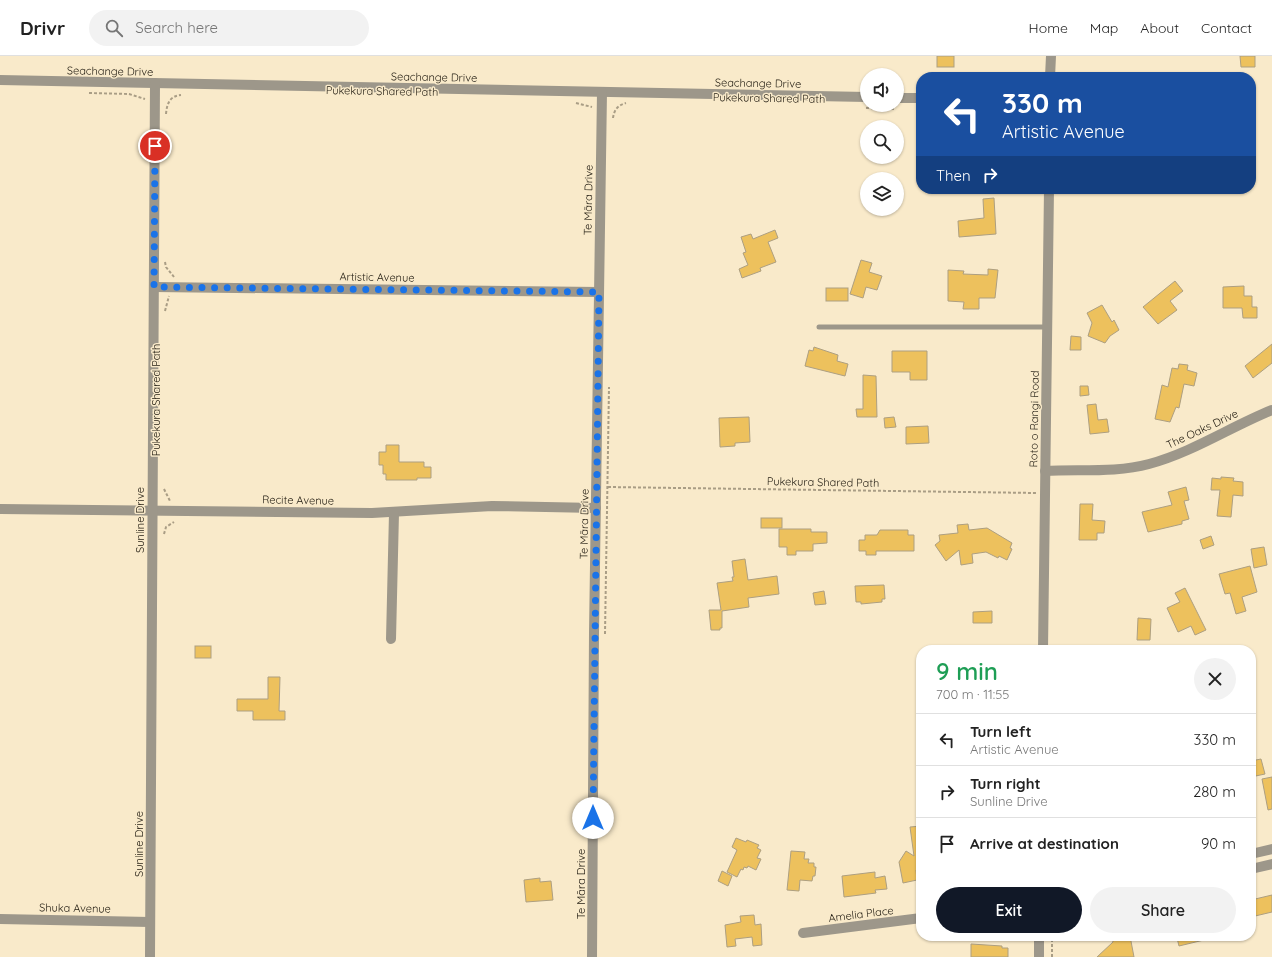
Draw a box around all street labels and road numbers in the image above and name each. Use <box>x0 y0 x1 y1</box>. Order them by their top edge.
street label: Seachange Drive <box>67 63 153 79</box>
street label: Seachange Drive <box>391 69 477 85</box>
street label: Seachange Drive <box>715 75 801 91</box>
street label: Pukekura Shared Path <box>326 83 438 99</box>
street label: Pukekura Shared Path <box>713 90 825 106</box>
street label: Te Māra Drive <box>580 165 596 235</box>
street label: Artistic Avenue <box>339 269 415 285</box>
street label: Pukekura Shared Path <box>149 344 163 456</box>
street label: Roto o Rangi Road <box>1026 370 1042 468</box>
street label: The Oaks Drive <box>1164 406 1240 452</box>
street label: Pukekura Shared Path <box>767 474 879 490</box>
street label: Sunline Drive <box>133 487 147 553</box>
street label: Te Māra Drive <box>576 489 592 559</box>
street label: Recite Avenue <box>262 492 334 508</box>
street label: Sunline Drive <box>132 811 146 877</box>
street label: Te Māra Drive <box>574 849 588 919</box>
street label: Shuka Avenue <box>39 900 111 916</box>
street label: Amelia Place <box>828 903 894 925</box>

